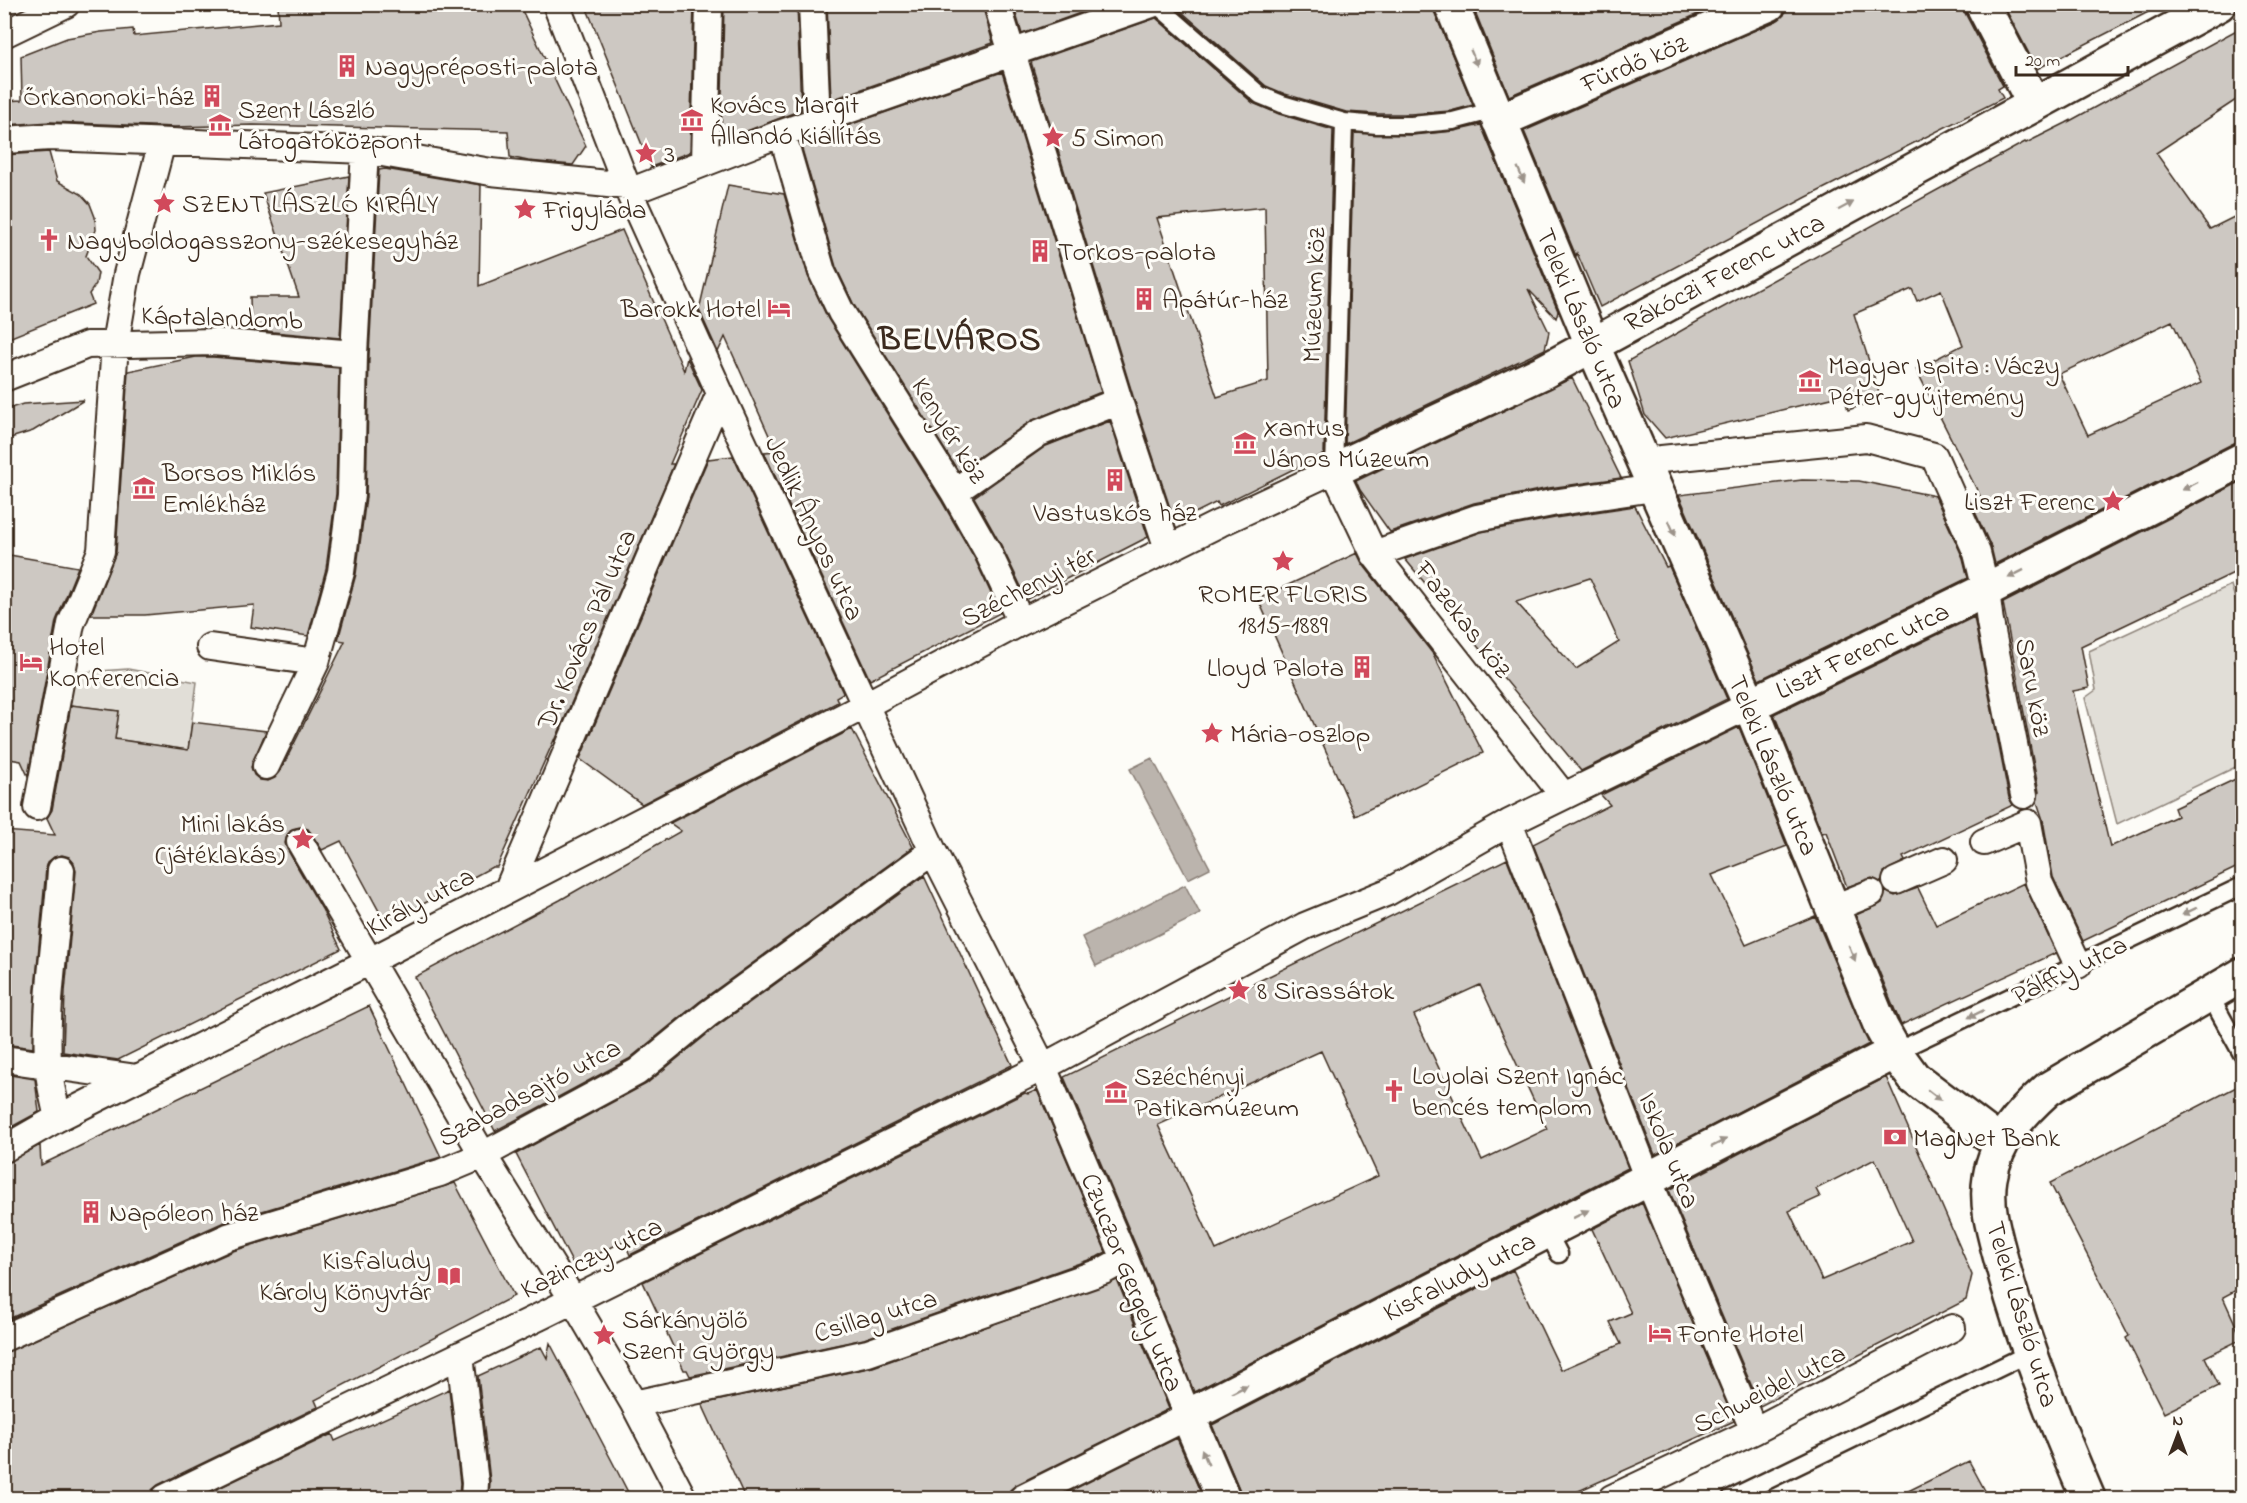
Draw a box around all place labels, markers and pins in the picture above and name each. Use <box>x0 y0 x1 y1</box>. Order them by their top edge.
place label: Nagypréposti-palota <box>365 49 598 88</box>
building icon: Nagypréposti-palota <box>334 53 360 79</box>
place label: Őrkanonoki-ház <box>23 79 195 118</box>
building icon: Őrkanonoki-ház <box>199 83 225 109</box>
place label: Kovács Margit Állandó Kiállítás <box>710 87 882 157</box>
place label: Szent László Látogatóközpont <box>238 92 422 162</box>
museum icon: Kovács Margit Állandó Kiállítás <box>679 107 705 133</box>
museum icon: Szent László Látogatóközpont <box>207 112 233 138</box>
place label: 5 Simon <box>1071 120 1164 159</box>
place icon: 5 Simon <box>1040 124 1066 150</box>
place label: 3 <box>664 136 675 175</box>
place icon: 3 <box>633 140 659 166</box>
place label: SZENT LÁSZLÓ KIRÁLY <box>182 186 439 225</box>
place icon: SZENT LÁSZLÓ KIRÁLY <box>151 190 177 216</box>
place label: Frigyláda <box>542 192 647 231</box>
place icon: Frigyláda <box>512 196 538 222</box>
place label: Nagyboldogasszony-székesegyház <box>67 223 459 262</box>
church icon: Nagyboldogasszony-székesegyház <box>36 227 62 253</box>
place label: Torkos-palota <box>1058 234 1216 273</box>
building icon: Torkos-palota <box>1027 238 1053 264</box>
place label: Apátúr-ház <box>1162 282 1288 321</box>
building icon: Apátúr-ház <box>1131 286 1157 312</box>
place label: Barokk Hotel <box>620 291 761 330</box>
hotel icon: Barokk Hotel <box>766 295 792 321</box>
place label: Magyar Ispita : Váczy Péter-gyűjtemény <box>1828 348 2060 418</box>
museum icon: Magyar Ispita : Váczy Péter-gyűjtemény <box>1797 368 1823 394</box>
place label: Xantus János Múzeum <box>1263 410 1429 480</box>
museum icon: Xantus János Múzeum <box>1232 430 1258 456</box>
place label: Borsos Miklós Emlékház <box>161 455 316 525</box>
building icon: Vastuskós ház <box>1102 467 1128 493</box>
museum icon: Borsos Miklós Emlékház <box>131 475 157 501</box>
place label: Liszt Ferenc <box>1964 484 2095 523</box>
place icon: Liszt Ferenc <box>2100 488 2126 514</box>
place label: Vastuskós ház <box>1032 495 1197 534</box>
place icon: ROMER FLORIS 1815-1889 <box>1270 548 1296 574</box>
place label: ROMER FLORIS 1815-1889 <box>1198 576 1368 646</box>
place label: Hotel Konferencia <box>49 629 179 699</box>
hotel icon: Hotel Konferencia <box>18 649 44 675</box>
place label: Lloyd Palota <box>1207 650 1344 689</box>
building icon: Lloyd Palota <box>1349 654 1375 680</box>
place label: Mária-oszlop <box>1230 716 1370 755</box>
place icon: Mária-oszlop <box>1199 720 1225 746</box>
place label: Mini lakás (játéklakás) <box>155 806 285 876</box>
place icon: Mini lakás (játéklakás) <box>290 826 316 852</box>
place label: 8 Sirassátok <box>1257 973 1394 1012</box>
place icon: 8 Sirassátok <box>1226 977 1252 1003</box>
place label: Loyolai Szent Ignác bencés templom <box>1412 1058 1623 1128</box>
place label: Széchényi Patikamúzeum <box>1134 1059 1299 1129</box>
church icon: Loyolai Szent Ignác bencés templom <box>1381 1078 1407 1104</box>
museum icon: Széchényi Patikamúzeum <box>1103 1079 1129 1105</box>
place label: MagNet Bank <box>1913 1120 2060 1159</box>
bank icon: MagNet Bank <box>1882 1124 1908 1150</box>
place label: Napóleon ház <box>109 1195 259 1234</box>
building icon: Napóleon ház <box>78 1199 104 1225</box>
place label: Kisfaludy Károly Könyvtár <box>259 1243 432 1313</box>
library icon: Kisfaludy Károly Könyvtár <box>436 1263 462 1289</box>
place label: Sárkányölő Szent György <box>622 1302 774 1372</box>
place label: Fonte Hotel <box>1677 1316 1804 1355</box>
hotel icon: Fonte Hotel <box>1647 1320 1673 1346</box>
place icon: Sárkányölő Szent György <box>591 1322 617 1348</box>

